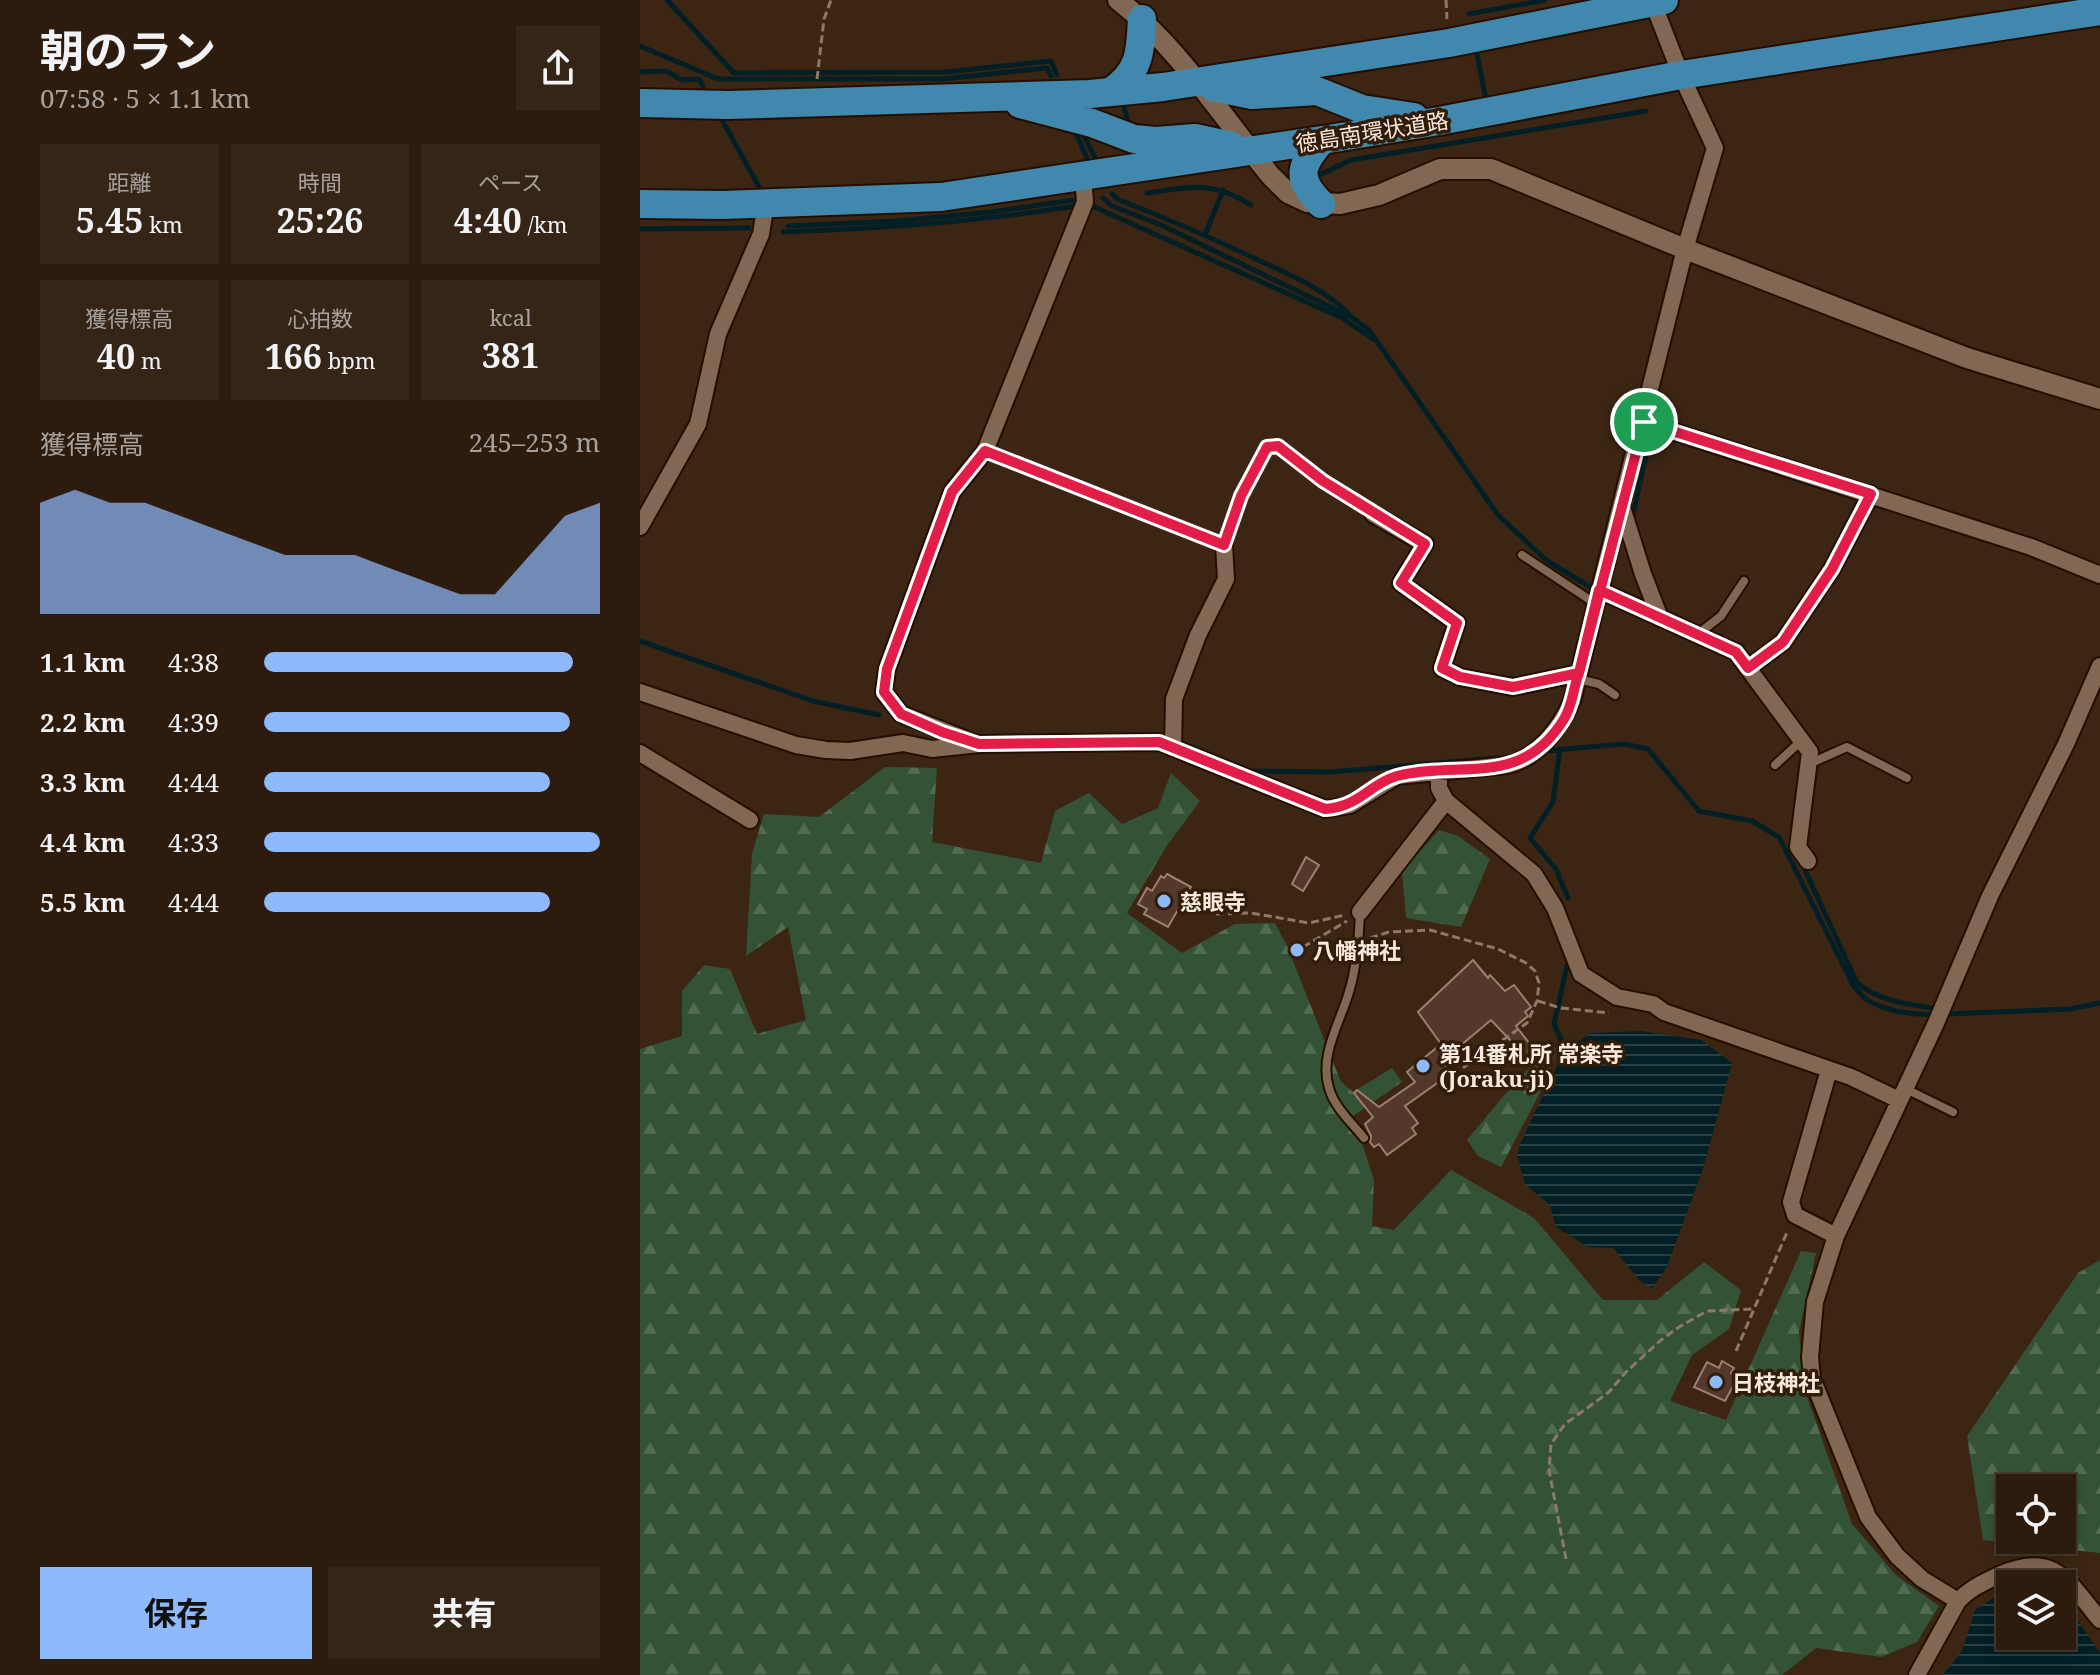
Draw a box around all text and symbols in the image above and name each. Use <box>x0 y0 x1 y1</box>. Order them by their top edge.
text: 朝のラン <box>40 20 216 80</box>
button: share <box>516 26 600 110</box>
text: 07:58 · 5 × 1.1 km <box>40 80 250 116</box>
street label: 徳島南環状道路 <box>1294 104 1450 158</box>
text: 距離 <box>107 167 151 197</box>
text: 時間 <box>298 167 342 197</box>
text: ペース <box>478 167 543 197</box>
text: 5.45 <box>76 197 143 243</box>
text: 25:26 <box>276 197 364 243</box>
text: 4:40 <box>454 197 522 243</box>
text: km <box>143 209 183 239</box>
text: /km <box>522 209 568 239</box>
text: kcal <box>489 302 532 332</box>
text: 獲得標高 <box>85 303 173 333</box>
text: 心拍数 <box>287 303 353 333</box>
text: 381 <box>482 332 539 378</box>
text: 40 <box>97 333 135 379</box>
text: 166 <box>264 333 322 379</box>
text: m <box>135 345 162 375</box>
text: bpm <box>322 345 376 375</box>
pin <box>1610 388 1678 456</box>
icon: arrive <box>1622 400 1666 444</box>
text: 245–253 m <box>468 424 600 460</box>
text: 獲得標高 <box>40 426 144 462</box>
text: 1.1 km <box>40 644 126 680</box>
text: 4:38 <box>168 644 219 680</box>
text: 2.2 km <box>40 704 126 740</box>
text: 4:39 <box>168 704 219 740</box>
text: 3.3 km <box>40 764 126 800</box>
text: 4:44 <box>168 764 219 800</box>
text: 4.4 km <box>40 824 126 860</box>
text: 4:33 <box>168 824 219 860</box>
text: 5.5 km <box>40 884 126 920</box>
text: 4:44 <box>168 884 219 920</box>
place label: 慈眼寺 <box>1180 886 1246 916</box>
marker: 慈眼寺 <box>1155 892 1173 910</box>
place label: 八幡神社 <box>1313 935 1401 965</box>
marker: 八幡神社 <box>1288 941 1306 959</box>
place label: 第14番札所 常楽寺 (Joraku-ji) <box>1439 1038 1624 1093</box>
marker: 第14番札所 常楽寺 (Joraku-ji) <box>1414 1057 1432 1075</box>
place label: 日枝神社 <box>1732 1367 1820 1397</box>
marker: 日枝神社 <box>1707 1373 1725 1391</box>
map controls <box>1996 1474 2076 1650</box>
button: locate <box>1996 1474 2076 1554</box>
button: 保存 <box>40 1567 312 1659</box>
button: 共有 <box>328 1567 600 1659</box>
button: layers <box>1996 1570 2076 1650</box>

